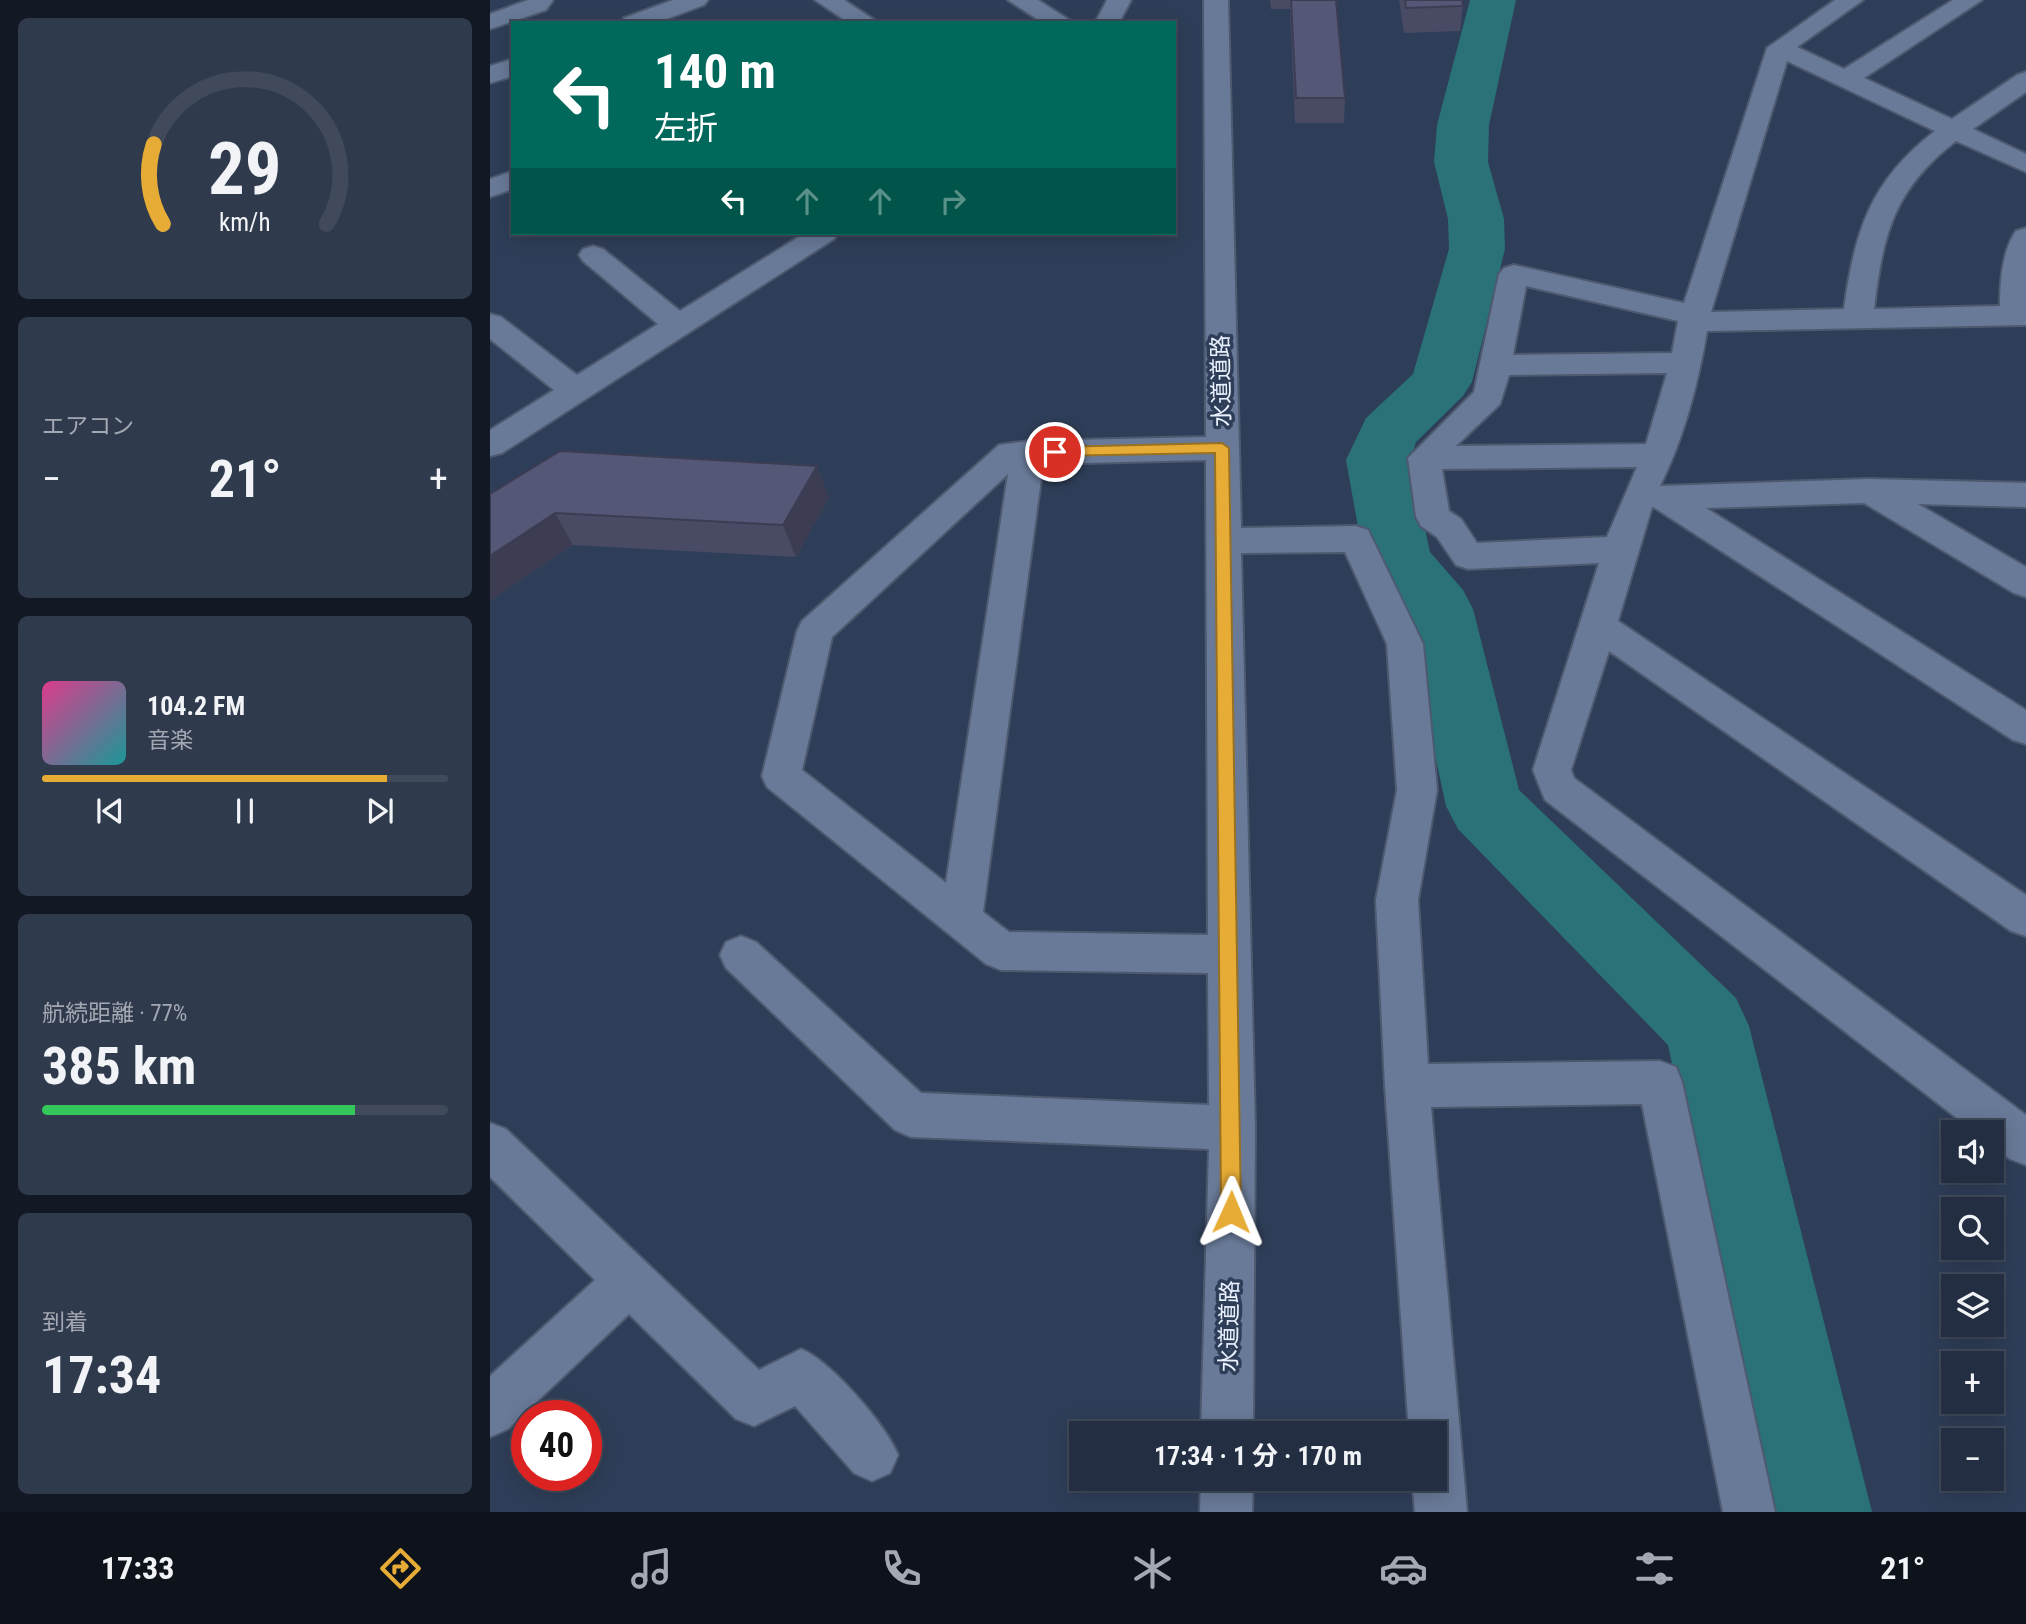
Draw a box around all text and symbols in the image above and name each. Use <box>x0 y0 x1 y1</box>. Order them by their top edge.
text: 140 m <box>654 43 776 100</box>
icon: left <box>539 49 630 140</box>
text: 左折 <box>654 109 718 147</box>
text: 29 <box>208 127 282 213</box>
icon: left <box>715 182 753 220</box>
icon: ahead <box>788 182 826 220</box>
icon: ahead <box>861 182 899 220</box>
icon: right <box>934 182 972 220</box>
text: km/h <box>219 208 271 237</box>
street label: 水道道路 <box>1207 335 1236 427</box>
text: エアコン <box>42 413 134 440</box>
pin <box>1025 422 1085 482</box>
icon: arrive <box>1036 433 1074 471</box>
text: 21° <box>209 449 281 510</box>
text: − <box>42 457 61 501</box>
text: + <box>429 457 448 501</box>
text: 104.2 FM <box>147 691 245 721</box>
text: 音楽 <box>147 727 193 754</box>
icon: previous <box>91 792 129 830</box>
icon: pause <box>226 792 264 830</box>
icon: next <box>361 792 399 830</box>
text: 航続距離 · 77% <box>42 1000 187 1027</box>
text: 385 km <box>42 1036 196 1097</box>
map controls <box>1941 1120 2004 1491</box>
button: sound <box>1941 1120 2004 1183</box>
position arrow <box>1194 1175 1268 1249</box>
button: search <box>1941 1197 2004 1260</box>
button: layers <box>1941 1274 2004 1337</box>
street label: 水道道路 <box>1215 1280 1244 1372</box>
text: 到着 <box>42 1309 88 1336</box>
text: 17:34 <box>42 1345 161 1406</box>
button: + <box>1941 1351 2004 1414</box>
speed limit sign: 40 <box>511 1400 602 1491</box>
button: − <box>1941 1428 2004 1491</box>
text: 17:34 · 1 分 · 170 m <box>1154 1441 1362 1471</box>
icon: directions <box>376 1544 425 1593</box>
icon: music <box>627 1544 676 1593</box>
icon: phone <box>877 1544 926 1593</box>
icon: climate <box>1128 1544 1177 1593</box>
icon: car <box>1379 1544 1428 1593</box>
icon: filters <box>1630 1544 1679 1593</box>
text: 17:33 <box>101 1549 174 1587</box>
text: 21° <box>1880 1549 1925 1587</box>

